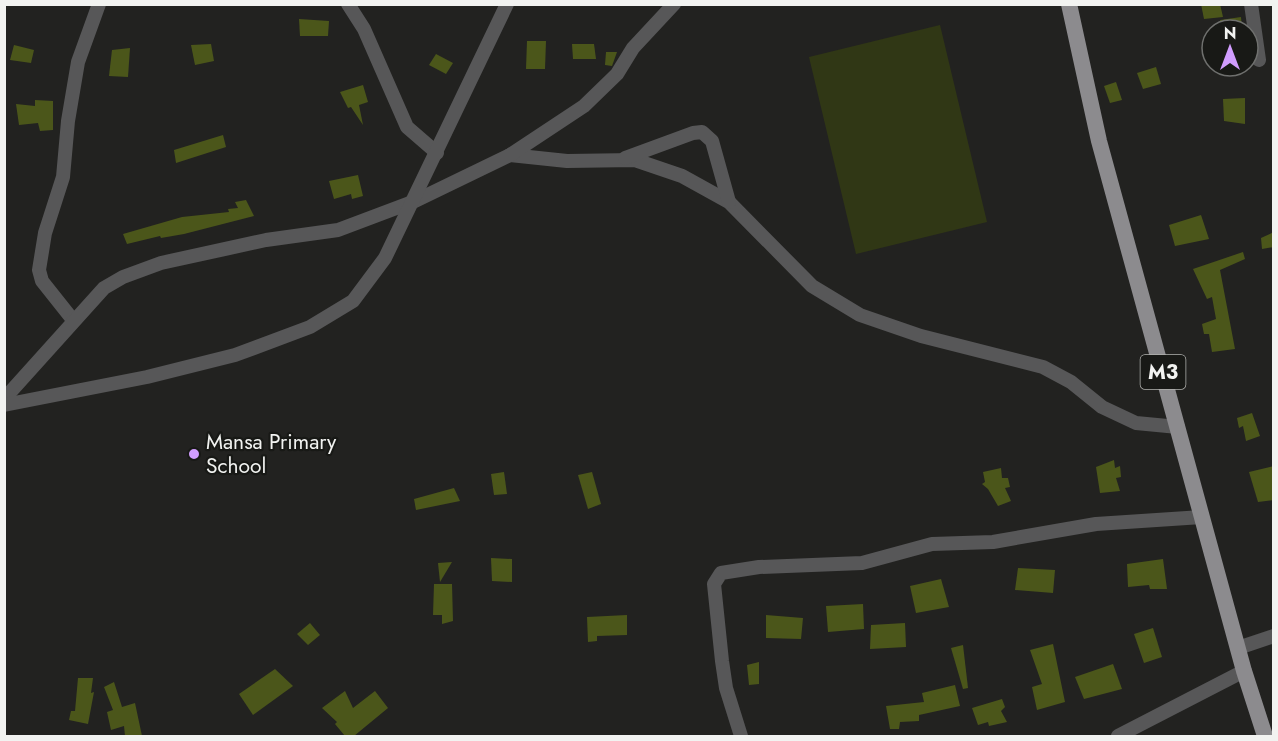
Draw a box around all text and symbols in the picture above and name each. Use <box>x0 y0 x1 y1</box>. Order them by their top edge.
north arrow <box>1200 18 1260 78</box>
text: N <box>1224 22 1236 45</box>
road number: M3 <box>1140 355 1186 389</box>
place label: Mansa Primary School <box>206 427 337 481</box>
marker: Mansa Primary School <box>187 447 201 461</box>

